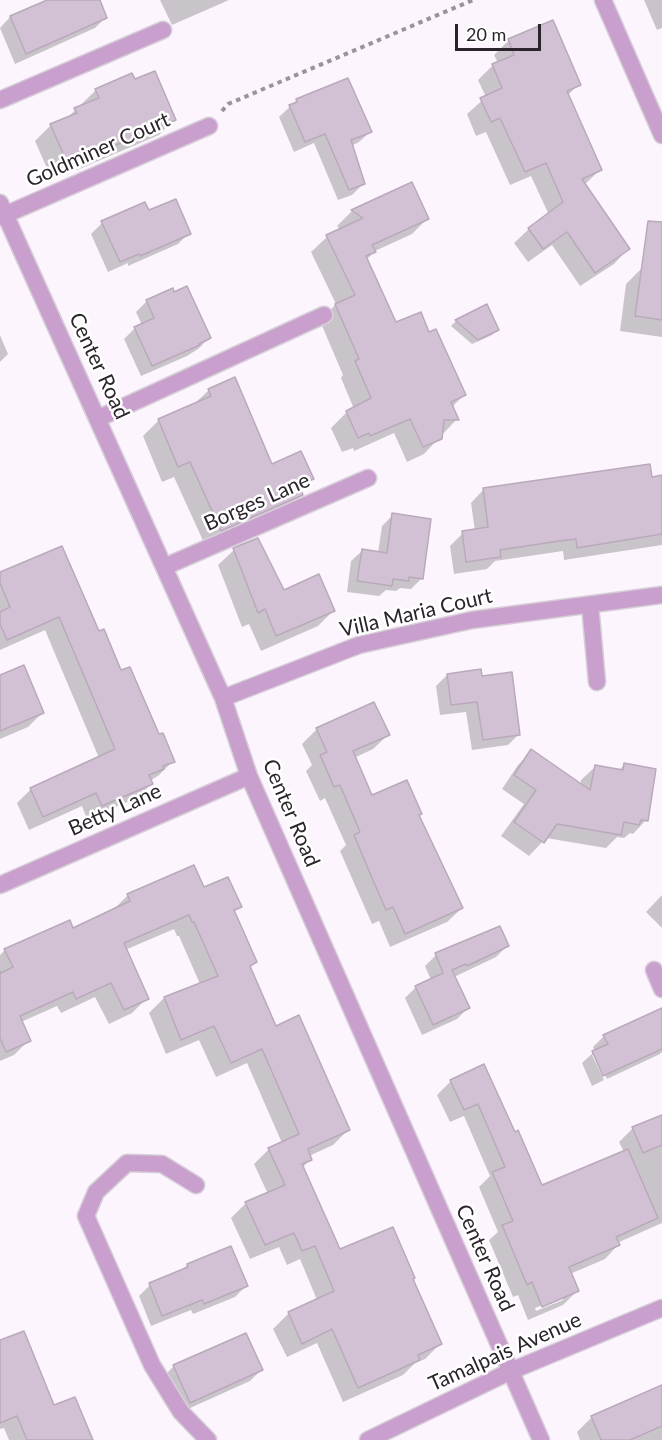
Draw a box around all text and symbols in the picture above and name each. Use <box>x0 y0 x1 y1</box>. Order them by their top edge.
scale bar <box>458 12 544 50</box>
text: 20 m <box>466 23 506 45</box>
street label: Goldminer Court <box>22 107 174 193</box>
street label: Center Road <box>63 309 135 423</box>
street label: Borges Lane <box>200 467 314 537</box>
street label: Villa Maria Court <box>337 583 495 643</box>
street label: Center Road <box>257 755 325 871</box>
street label: Betty Lane <box>65 778 165 842</box>
street label: Center Road <box>450 1201 520 1315</box>
street label: Tamalpais Avenue <box>425 1307 585 1397</box>

